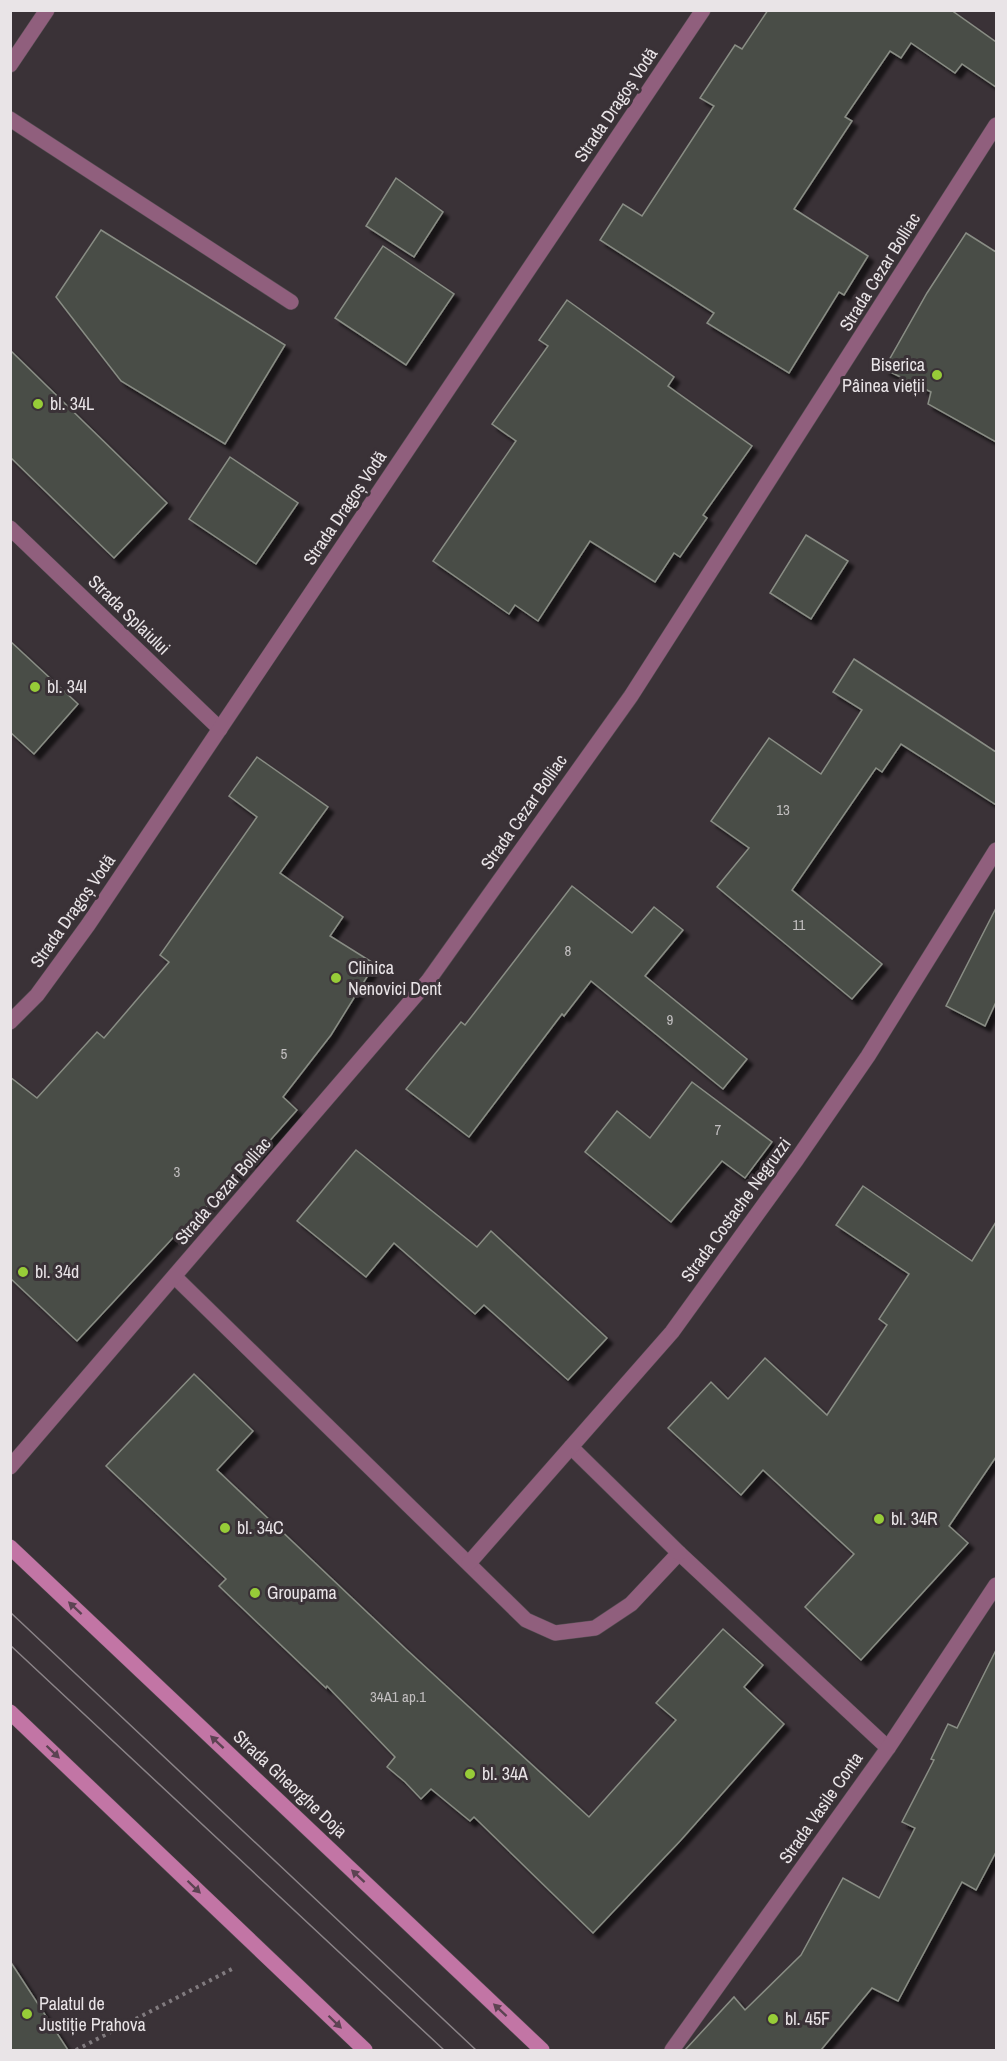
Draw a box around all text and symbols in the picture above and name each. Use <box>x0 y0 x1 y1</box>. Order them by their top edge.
street label: Strada Dragoș Vodă <box>568 43 663 167</box>
street label: Strada Cezar Bolliac <box>833 208 926 336</box>
place label: Biserica Pâinea vieții <box>842 352 925 398</box>
marker: Biserica Pâinea vieții <box>930 368 944 382</box>
place label: bl. 34L <box>50 391 94 416</box>
marker: bl. 34L <box>31 397 45 411</box>
street label: Strada Dragoș Vodă <box>297 446 392 570</box>
street label: Strada Splaiului <box>83 569 176 660</box>
place label: bl. 34I <box>47 674 87 699</box>
marker: bl. 34I <box>28 680 42 694</box>
street label: Strada Cezar Bolliac <box>475 749 573 874</box>
house number: 13 <box>776 799 790 820</box>
street label: Strada Dragoș Vodă <box>24 849 121 972</box>
house number: 11 <box>793 914 806 935</box>
house number: 8 <box>565 940 572 961</box>
place label: Clinica Nenovici Dent <box>348 955 442 1001</box>
marker: Clinica Nenovici Dent <box>329 971 343 985</box>
house number: 9 <box>667 1009 674 1030</box>
house number: 5 <box>281 1043 288 1064</box>
house number: 7 <box>715 1119 722 1140</box>
street label: Strada Cezar Bolliac <box>169 1131 276 1250</box>
street label: Strada Costache Negruzzi <box>675 1132 797 1287</box>
house number: 3 <box>174 1161 181 1182</box>
place label: bl. 34d <box>35 1259 79 1284</box>
marker: bl. 34d <box>16 1265 30 1279</box>
place label: bl. 34R <box>891 1506 938 1531</box>
marker: bl. 34R <box>872 1512 886 1526</box>
place label: bl. 34C <box>237 1515 284 1540</box>
marker: bl. 34C <box>218 1521 232 1535</box>
place label: Groupama <box>267 1580 337 1605</box>
marker: Groupama <box>248 1586 262 1600</box>
one-way arrow <box>68 1601 83 1615</box>
house number: 34A1 ap.1 <box>370 1686 426 1707</box>
street label: Strada Gheorghe Doja <box>228 1724 353 1843</box>
one-way arrow <box>209 1735 224 1749</box>
one-way arrow <box>45 1745 60 1759</box>
street label: Strada Vasile Conta <box>773 1747 868 1869</box>
place label: bl. 34A <box>482 1761 528 1786</box>
marker: bl. 34A <box>463 1767 477 1781</box>
one-way arrow <box>351 1869 366 1883</box>
one-way arrow <box>186 1880 201 1894</box>
place label: Palatul de Justiție Prahova <box>39 1991 146 2037</box>
one-way arrow <box>493 2004 508 2017</box>
place label: bl. 45F <box>785 2006 830 2031</box>
marker: Palatul de Justiție Prahova <box>20 2007 34 2021</box>
marker: bl. 45F <box>766 2012 780 2026</box>
one-way arrow <box>327 2014 341 2028</box>

